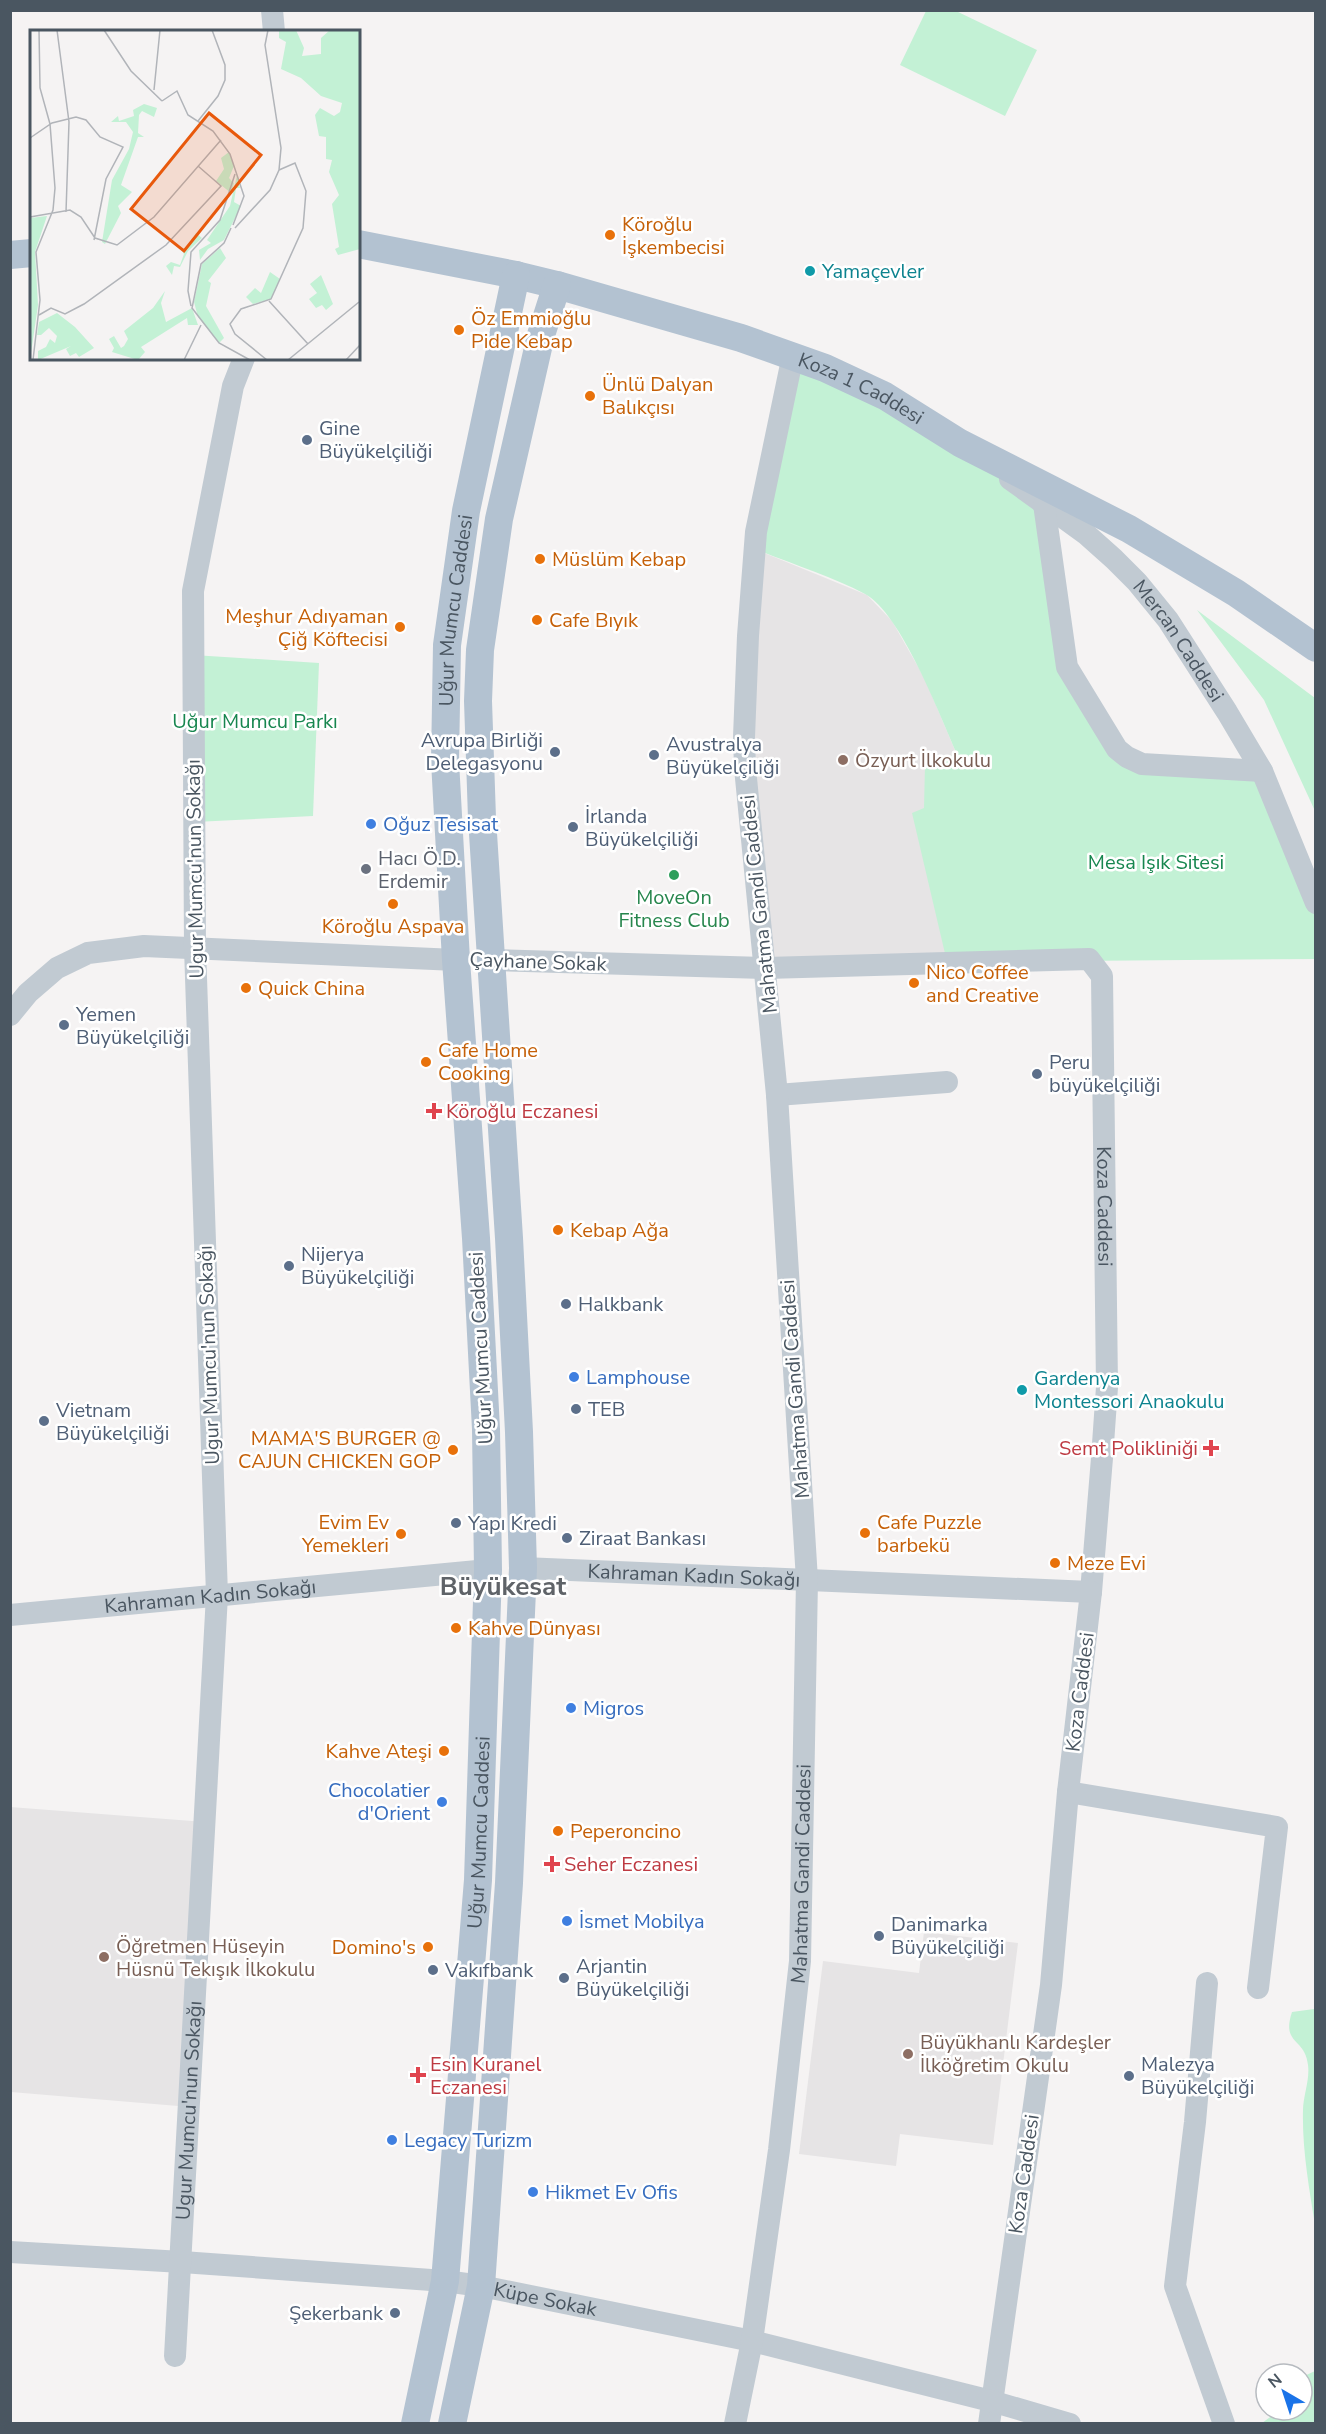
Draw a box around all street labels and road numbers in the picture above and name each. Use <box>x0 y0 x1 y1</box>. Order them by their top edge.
street label: Koza 1 Caddesi <box>795 346 929 431</box>
street label: Uğur Mumcu Caddesi <box>432 513 479 707</box>
street label: Mercan Caddesi <box>1127 574 1230 707</box>
street label: Ugur Mumcu'nun Sokağı <box>180 759 210 979</box>
street label: Mahatma Gandi Caddesi <box>734 793 784 1015</box>
street label: Çayhane Sokak <box>469 946 608 978</box>
street label: Koza Caddesi <box>1091 1146 1119 1267</box>
street label: Ugur Mumcu'nun Sokağı <box>192 1245 226 1465</box>
street label: Uğur Mumcu Caddesi <box>462 1251 500 1445</box>
street label: Mahatma Gandi Caddesi <box>774 1279 816 1499</box>
street label: Kahraman Kadın Sokağı <box>587 1557 801 1593</box>
street label: Kahraman Kadın Sokağı <box>103 1573 317 1620</box>
street label: Koza Caddesi <box>1059 1631 1101 1753</box>
street label: Uğur Mumcu Caddesi <box>461 1736 496 1930</box>
street label: Mahatma Gandi Caddesi <box>784 1764 817 1985</box>
street label: Ugur Mumcu'nun Sokağı <box>169 2000 208 2221</box>
street label: Koza Caddesi <box>1002 2113 1046 2235</box>
street label: Küpe Sokak <box>491 2275 600 2323</box>

